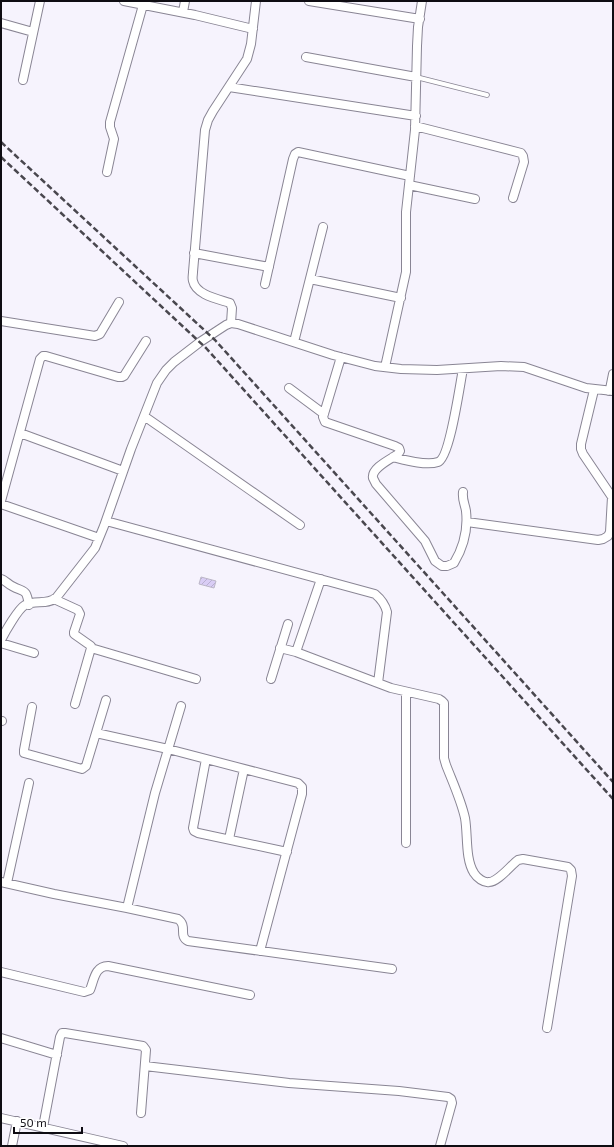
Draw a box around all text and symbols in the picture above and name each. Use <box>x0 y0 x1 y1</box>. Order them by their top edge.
scale bar <box>14 1109 82 1135</box>
text: 50 m <box>20 1115 47 1129</box>

